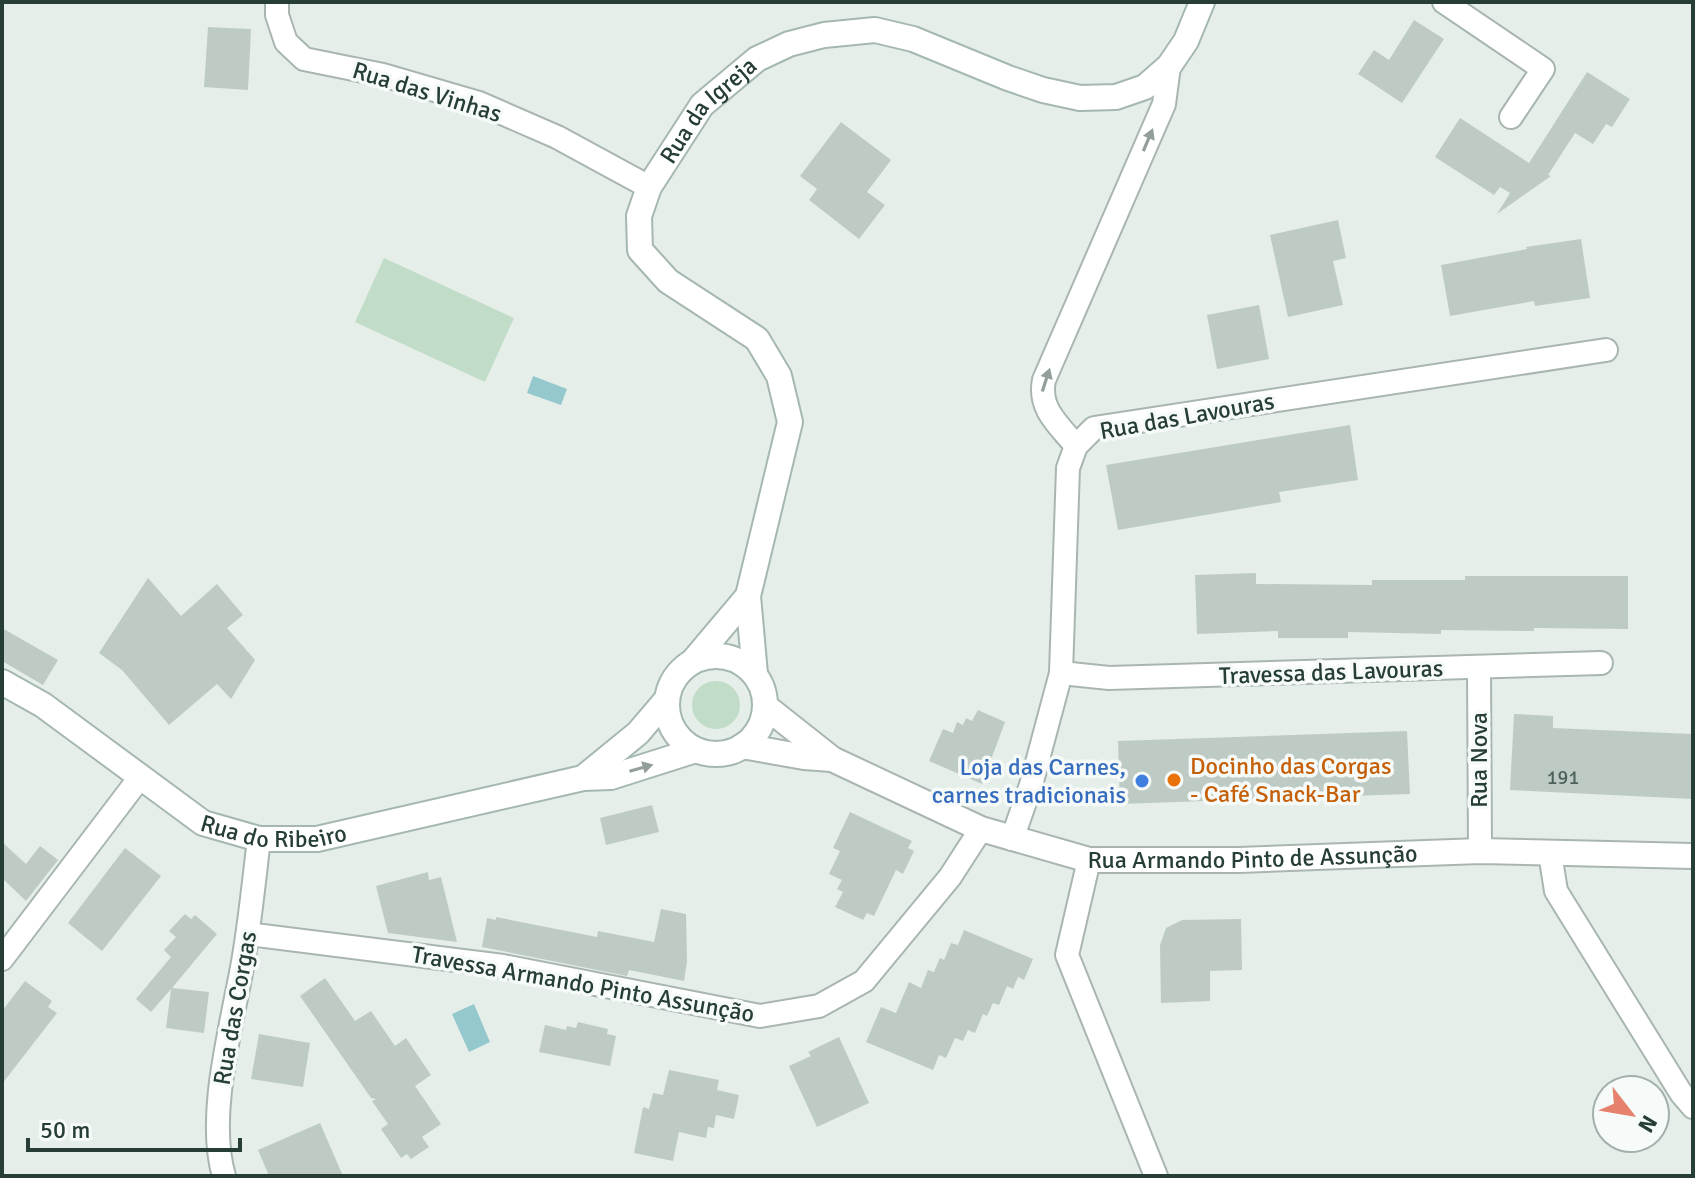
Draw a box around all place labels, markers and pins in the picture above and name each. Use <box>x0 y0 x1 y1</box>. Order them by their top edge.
place label: Docinho das Corgas - Café Snack-Bar <box>1190 751 1391 809</box>
place label: Loja das Carnes, carnes tradicionais <box>932 752 1126 810</box>
marker: Docinho das Corgas - Café Snack-Bar <box>1165 771 1183 789</box>
marker: Loja das Carnes, carnes tradicionais <box>1133 772 1151 790</box>

